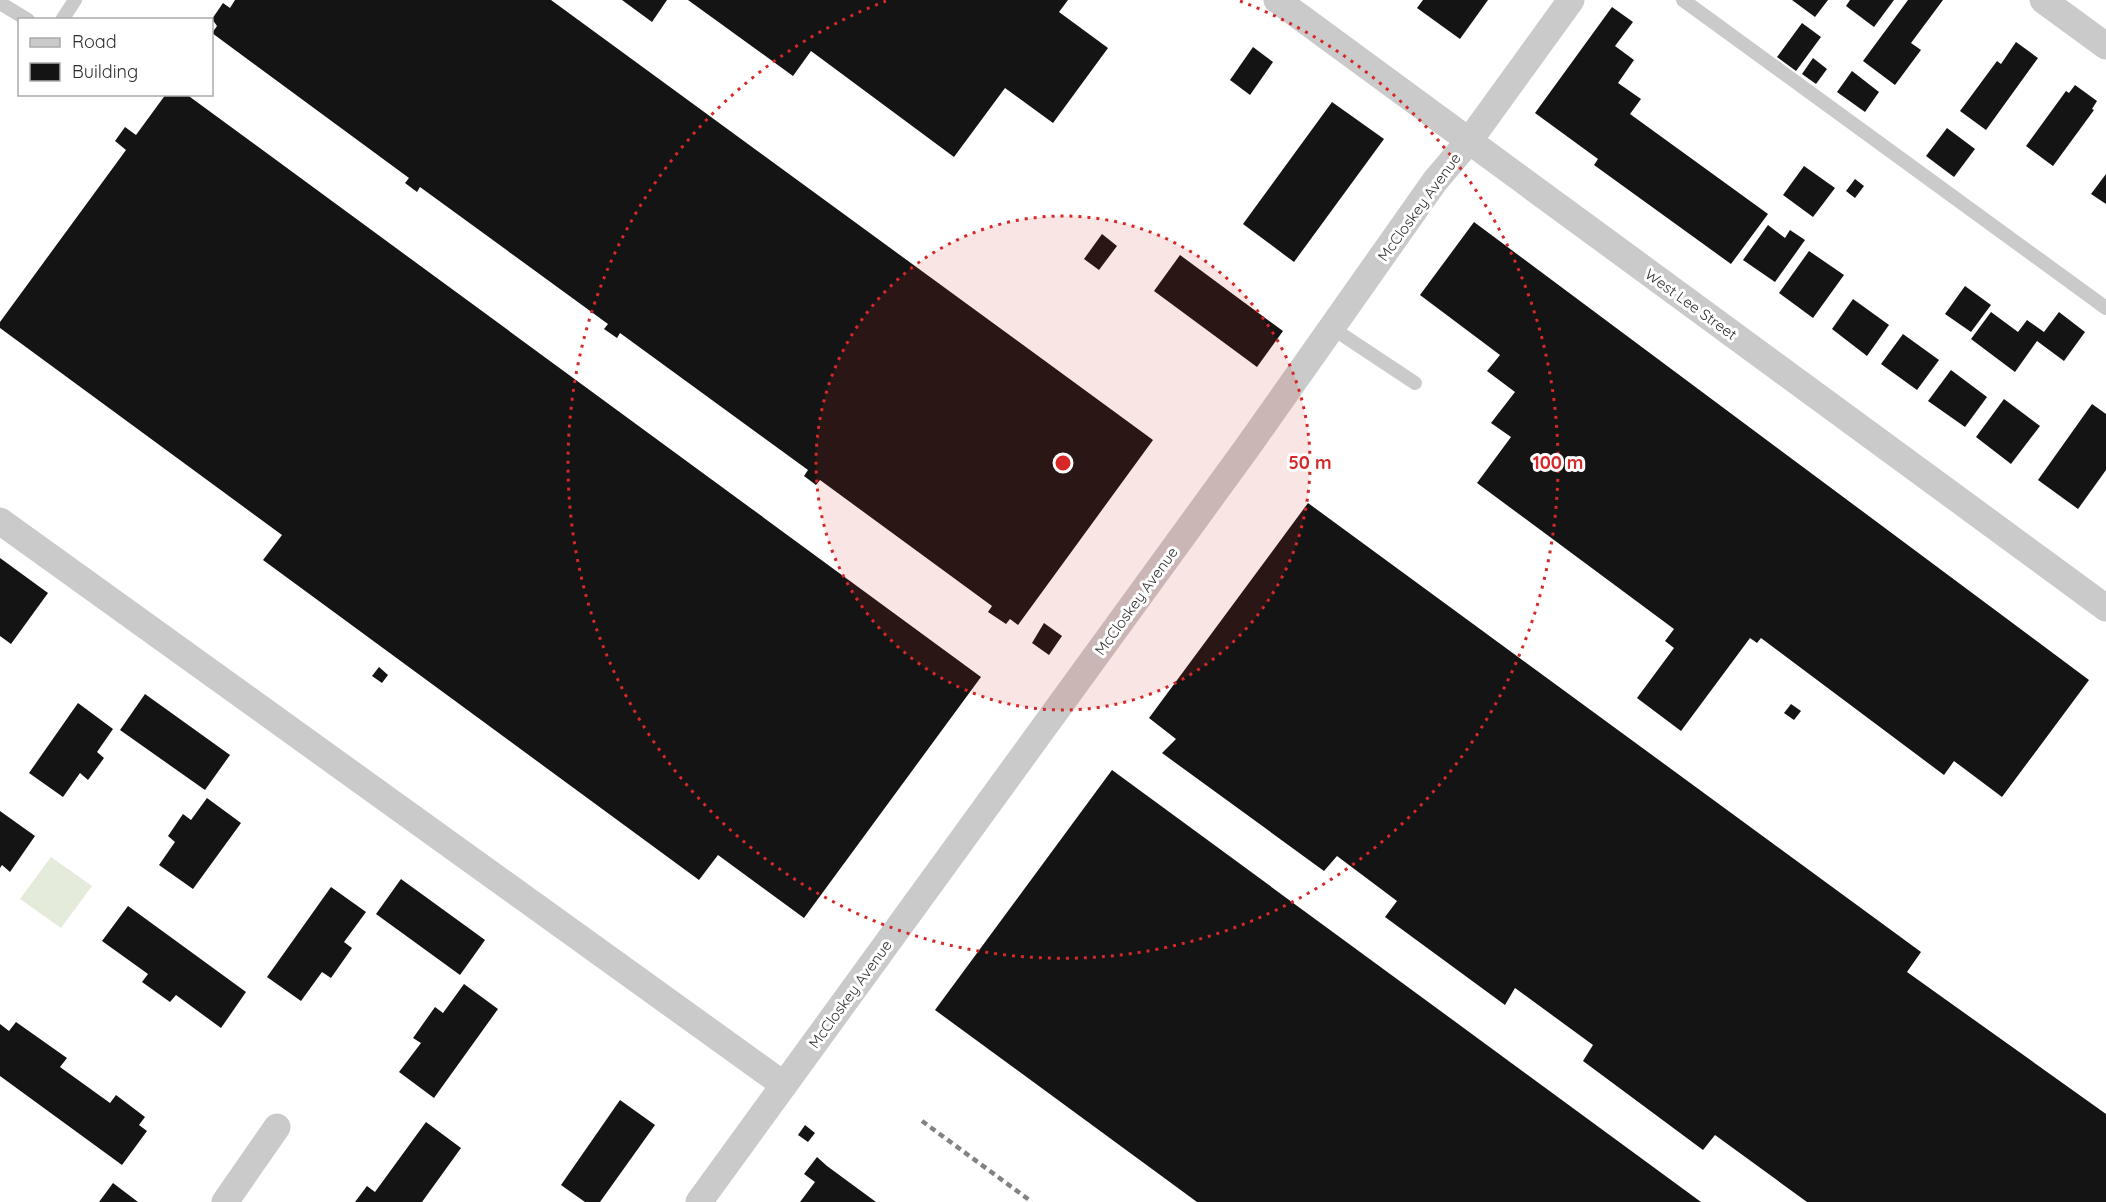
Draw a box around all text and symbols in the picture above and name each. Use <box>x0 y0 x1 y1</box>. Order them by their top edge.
legend <box>18 18 213 96</box>
text: Road <box>72 30 117 53</box>
text: Building <box>72 60 138 83</box>
street label: McCloskey Avenue <box>1373 149 1465 265</box>
street label: West Lee Street <box>1641 264 1741 344</box>
text: 50 m <box>1288 451 1332 474</box>
text: 100 m <box>1533 451 1583 474</box>
centre of rings <box>1053 453 1073 473</box>
street label: McCloskey Avenue <box>1090 543 1182 659</box>
street label: McCloskey Avenue <box>804 936 896 1052</box>

